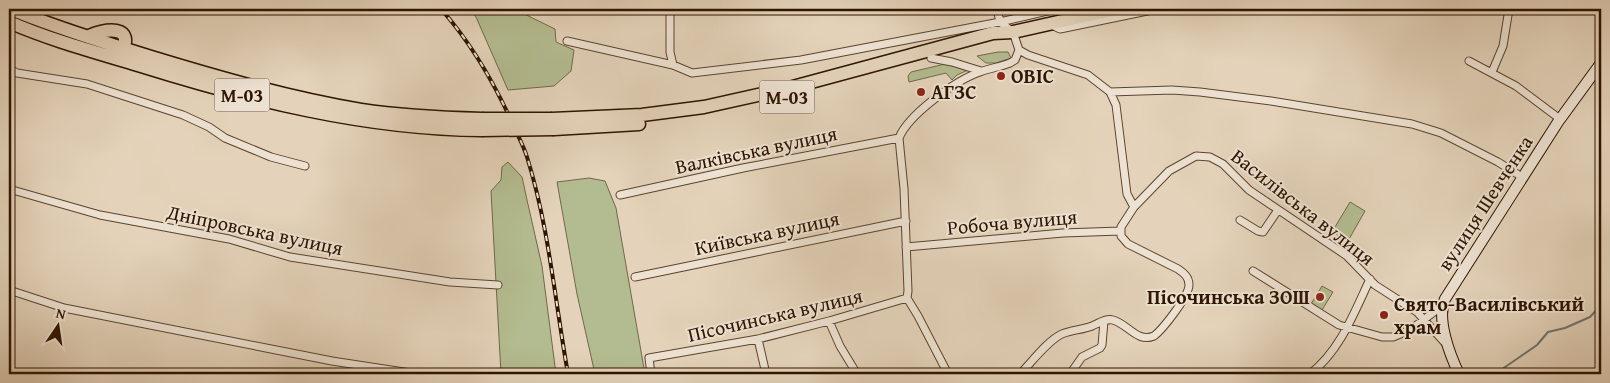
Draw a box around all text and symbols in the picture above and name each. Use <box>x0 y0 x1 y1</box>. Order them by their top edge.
place label: ОВІС <box>1011 61 1054 90</box>
marker: ОВІС <box>995 70 1007 82</box>
place label: АГЗС <box>931 77 977 106</box>
road number: М-03 <box>214 78 270 112</box>
road number: М-03 <box>760 80 814 114</box>
marker: АГЗС <box>915 86 927 98</box>
street label: Валківська вулиця <box>672 118 839 181</box>
street label: вулиця Шевченка <box>1430 129 1540 276</box>
street label: Василівська вулиця <box>1225 141 1381 272</box>
street label: Дніпровська вулиця <box>164 197 346 262</box>
street label: Робоча вулиця <box>946 201 1078 242</box>
street label: Київська вулиця <box>692 203 842 262</box>
street label: Пісочинська вулиця <box>685 280 865 349</box>
place label: Пісочинська ЗОШ <box>1147 282 1310 311</box>
place label: Свято-Василівський храм <box>1394 289 1584 341</box>
marker: Пісочинська ЗОШ <box>1314 291 1326 303</box>
north arrow <box>32 300 82 350</box>
text: N <box>54 303 68 324</box>
marker: Свято-Василівський храм <box>1378 309 1390 321</box>

